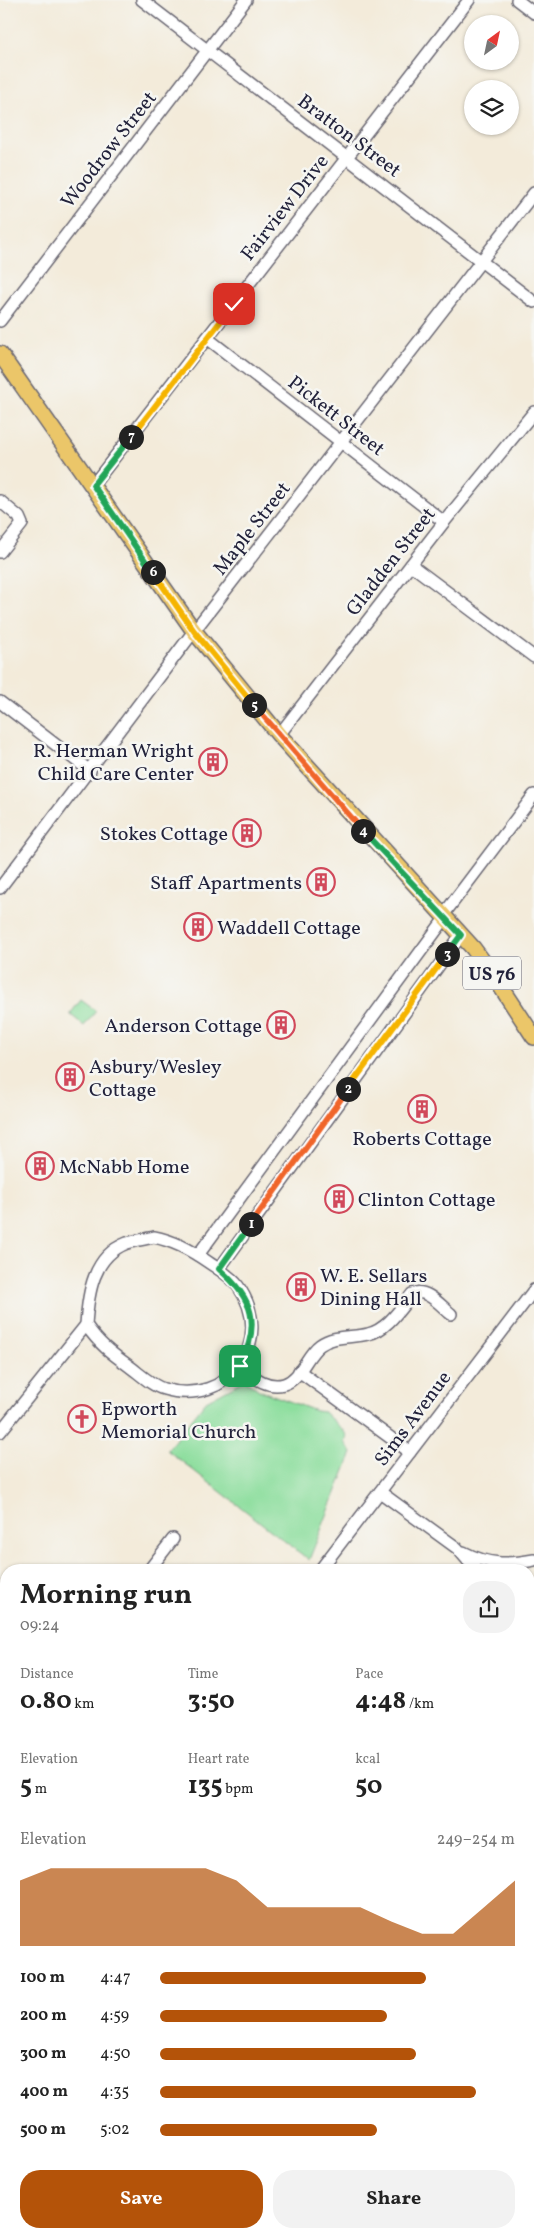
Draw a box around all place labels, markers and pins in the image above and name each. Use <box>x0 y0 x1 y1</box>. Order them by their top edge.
pin <box>213 283 255 325</box>
pin: 7 <box>118 424 144 450</box>
pin: 6 <box>140 560 166 584</box>
pin: 5 <box>242 692 266 718</box>
place label: R. Herman Wright Child Care Center <box>33 738 194 789</box>
building icon: R. Herman Wright Child Care Center <box>198 747 228 777</box>
building icon: Stokes Cottage <box>232 818 262 848</box>
pin: 4 <box>350 818 376 844</box>
place label: Stokes Cottage <box>100 821 228 849</box>
building icon: Staff Apartments <box>306 867 336 897</box>
place label: Staff Apartments <box>150 870 302 898</box>
building icon: Waddell Cottage <box>183 912 213 942</box>
place label: Waddell Cottage <box>217 915 361 943</box>
pin: 3 <box>434 942 460 966</box>
building icon: Anderson Cottage <box>266 1010 296 1040</box>
place label: Anderson Cottage <box>105 1013 262 1041</box>
place label: Asbury/Wesley Cottage <box>89 1054 222 1105</box>
building icon: Asbury/Wesley Cottage <box>55 1062 85 1092</box>
pin: 2 <box>336 1076 360 1102</box>
building icon: Roberts Cottage <box>407 1094 437 1124</box>
place label: Roberts Cottage <box>352 1126 492 1154</box>
building icon: McNabb Home <box>25 1151 55 1181</box>
place label: McNabb Home <box>59 1154 190 1182</box>
building icon: Clinton Cottage <box>324 1184 354 1214</box>
place label: Clinton Cottage <box>358 1187 496 1215</box>
pin: 1 <box>238 1212 264 1236</box>
place label: W. E. Sellars Dining Hall <box>320 1263 427 1314</box>
building icon: W. E. Sellars Dining Hall <box>286 1272 316 1302</box>
pin <box>219 1345 261 1387</box>
place label: Epworth Memorial Church <box>101 1396 256 1447</box>
church icon: Epworth Memorial Church <box>67 1404 97 1434</box>

